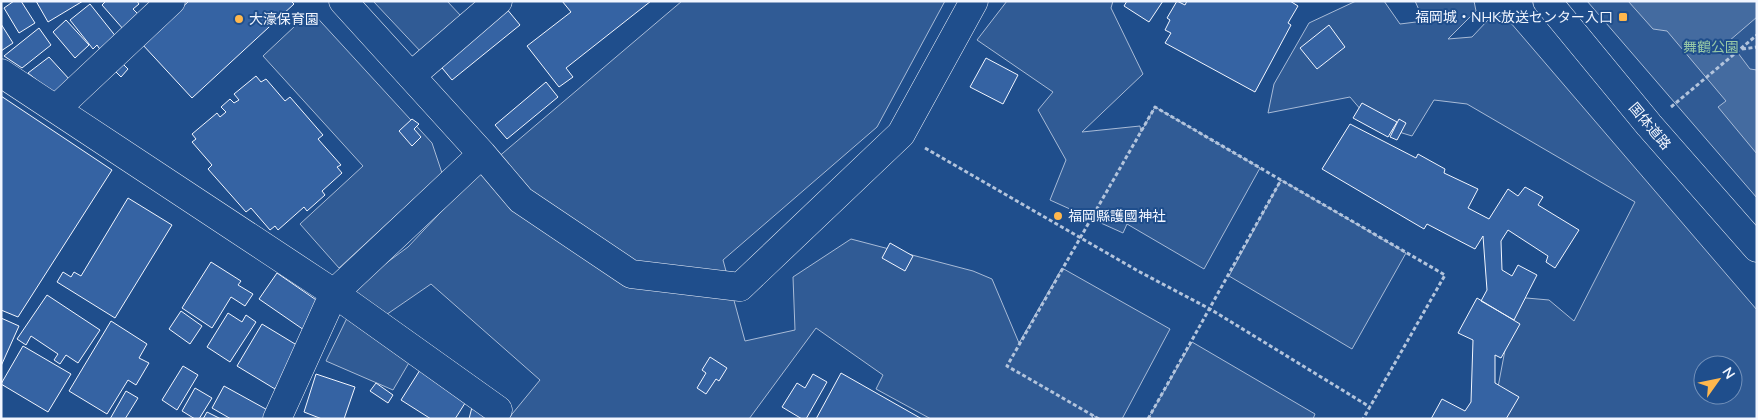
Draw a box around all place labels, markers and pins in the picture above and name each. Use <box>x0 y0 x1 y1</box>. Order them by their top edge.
place label: 福岡城・NHK放送センター入口 <box>1415 8 1613 26</box>
place label: 大濠保育園 <box>249 10 319 28</box>
marker: 福岡城・NHK放送センター入口 <box>1617 11 1629 23</box>
marker: 大濠保育園 <box>233 13 245 25</box>
place label: 福岡縣護國神社 <box>1068 207 1166 225</box>
marker: 福岡縣護國神社 <box>1052 210 1064 222</box>

